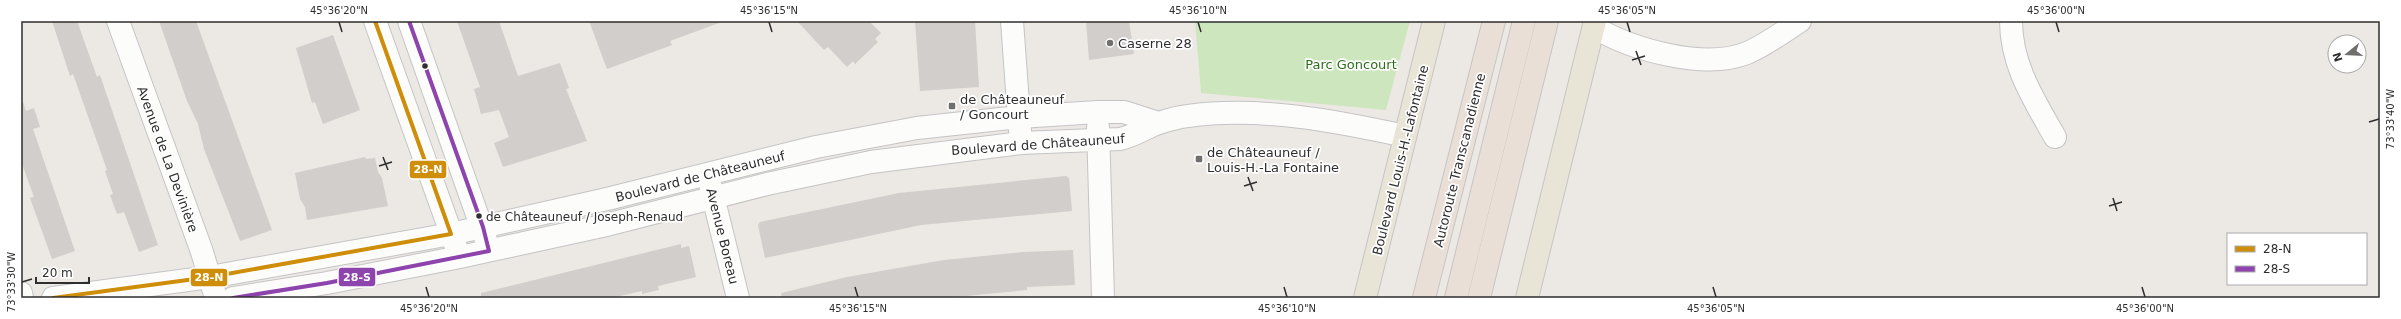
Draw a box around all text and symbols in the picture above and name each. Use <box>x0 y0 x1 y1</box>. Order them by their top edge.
text: 45°36'20"N <box>310 5 368 16</box>
text: 45°36'15"N <box>740 5 798 16</box>
text: 45°36'10"N <box>1169 5 1227 16</box>
text: 45°36'05"N <box>1598 5 1656 16</box>
text: 45°36'00"N <box>2027 5 2085 16</box>
north arrow <box>2327 34 2367 74</box>
place label: Caserne 28 <box>1118 36 1192 51</box>
marker: Caserne 28 <box>1105 38 1115 48</box>
text: N <box>2330 51 2346 63</box>
park label: Parc Goncourt <box>1305 57 1397 72</box>
unlabelled marker <box>420 61 430 71</box>
street label: Boulevard Louis-H.-Lafontaine <box>1370 63 1431 257</box>
street label: Autoroute Transcanadienne <box>1431 72 1488 249</box>
street label: Avenue de La Devinière <box>134 84 201 234</box>
text: 73°33'40"W <box>2385 89 2396 149</box>
place label: de Châteauneuf / Goncourt <box>960 92 1064 122</box>
marker: de Châteauneuf / Goncourt <box>947 101 957 111</box>
street label: Boulevard de Châteauneuf <box>951 131 1126 158</box>
place label: de Châteauneuf / Louis-H.-La Fontaine <box>1207 145 1339 175</box>
street label: Boulevard de Châteauneuf <box>614 148 787 205</box>
marker: de Châteauneuf / Louis-H.-La Fontaine <box>1194 154 1204 164</box>
line badge: 28-N <box>409 160 447 179</box>
text: 28-N <box>413 163 443 176</box>
street label: Avenue Boreau <box>703 186 742 286</box>
place label: de Châteauneuf / Joseph-Renaud <box>486 210 683 224</box>
marker: de Châteauneuf / Joseph-Renaud <box>474 211 484 221</box>
legend <box>2227 233 2367 285</box>
text: 28-N <box>2263 242 2292 256</box>
text: 73°33'30"W <box>6 252 17 312</box>
scale bar <box>36 259 89 285</box>
text: 28-S <box>2263 262 2290 276</box>
text: 20 m <box>42 266 73 280</box>
line badge: 28-S <box>338 267 376 287</box>
line badge: 28-N <box>190 268 228 287</box>
text: 28-N <box>194 271 224 284</box>
text: 28-S <box>343 271 371 284</box>
text: 45°36'20"N <box>400 303 458 314</box>
text: 45°36'15"N <box>829 303 887 314</box>
text: 45°36'10"N <box>1258 303 1316 314</box>
text: 45°36'05"N <box>1687 303 1745 314</box>
text: 45°36'00"N <box>2116 303 2174 314</box>

